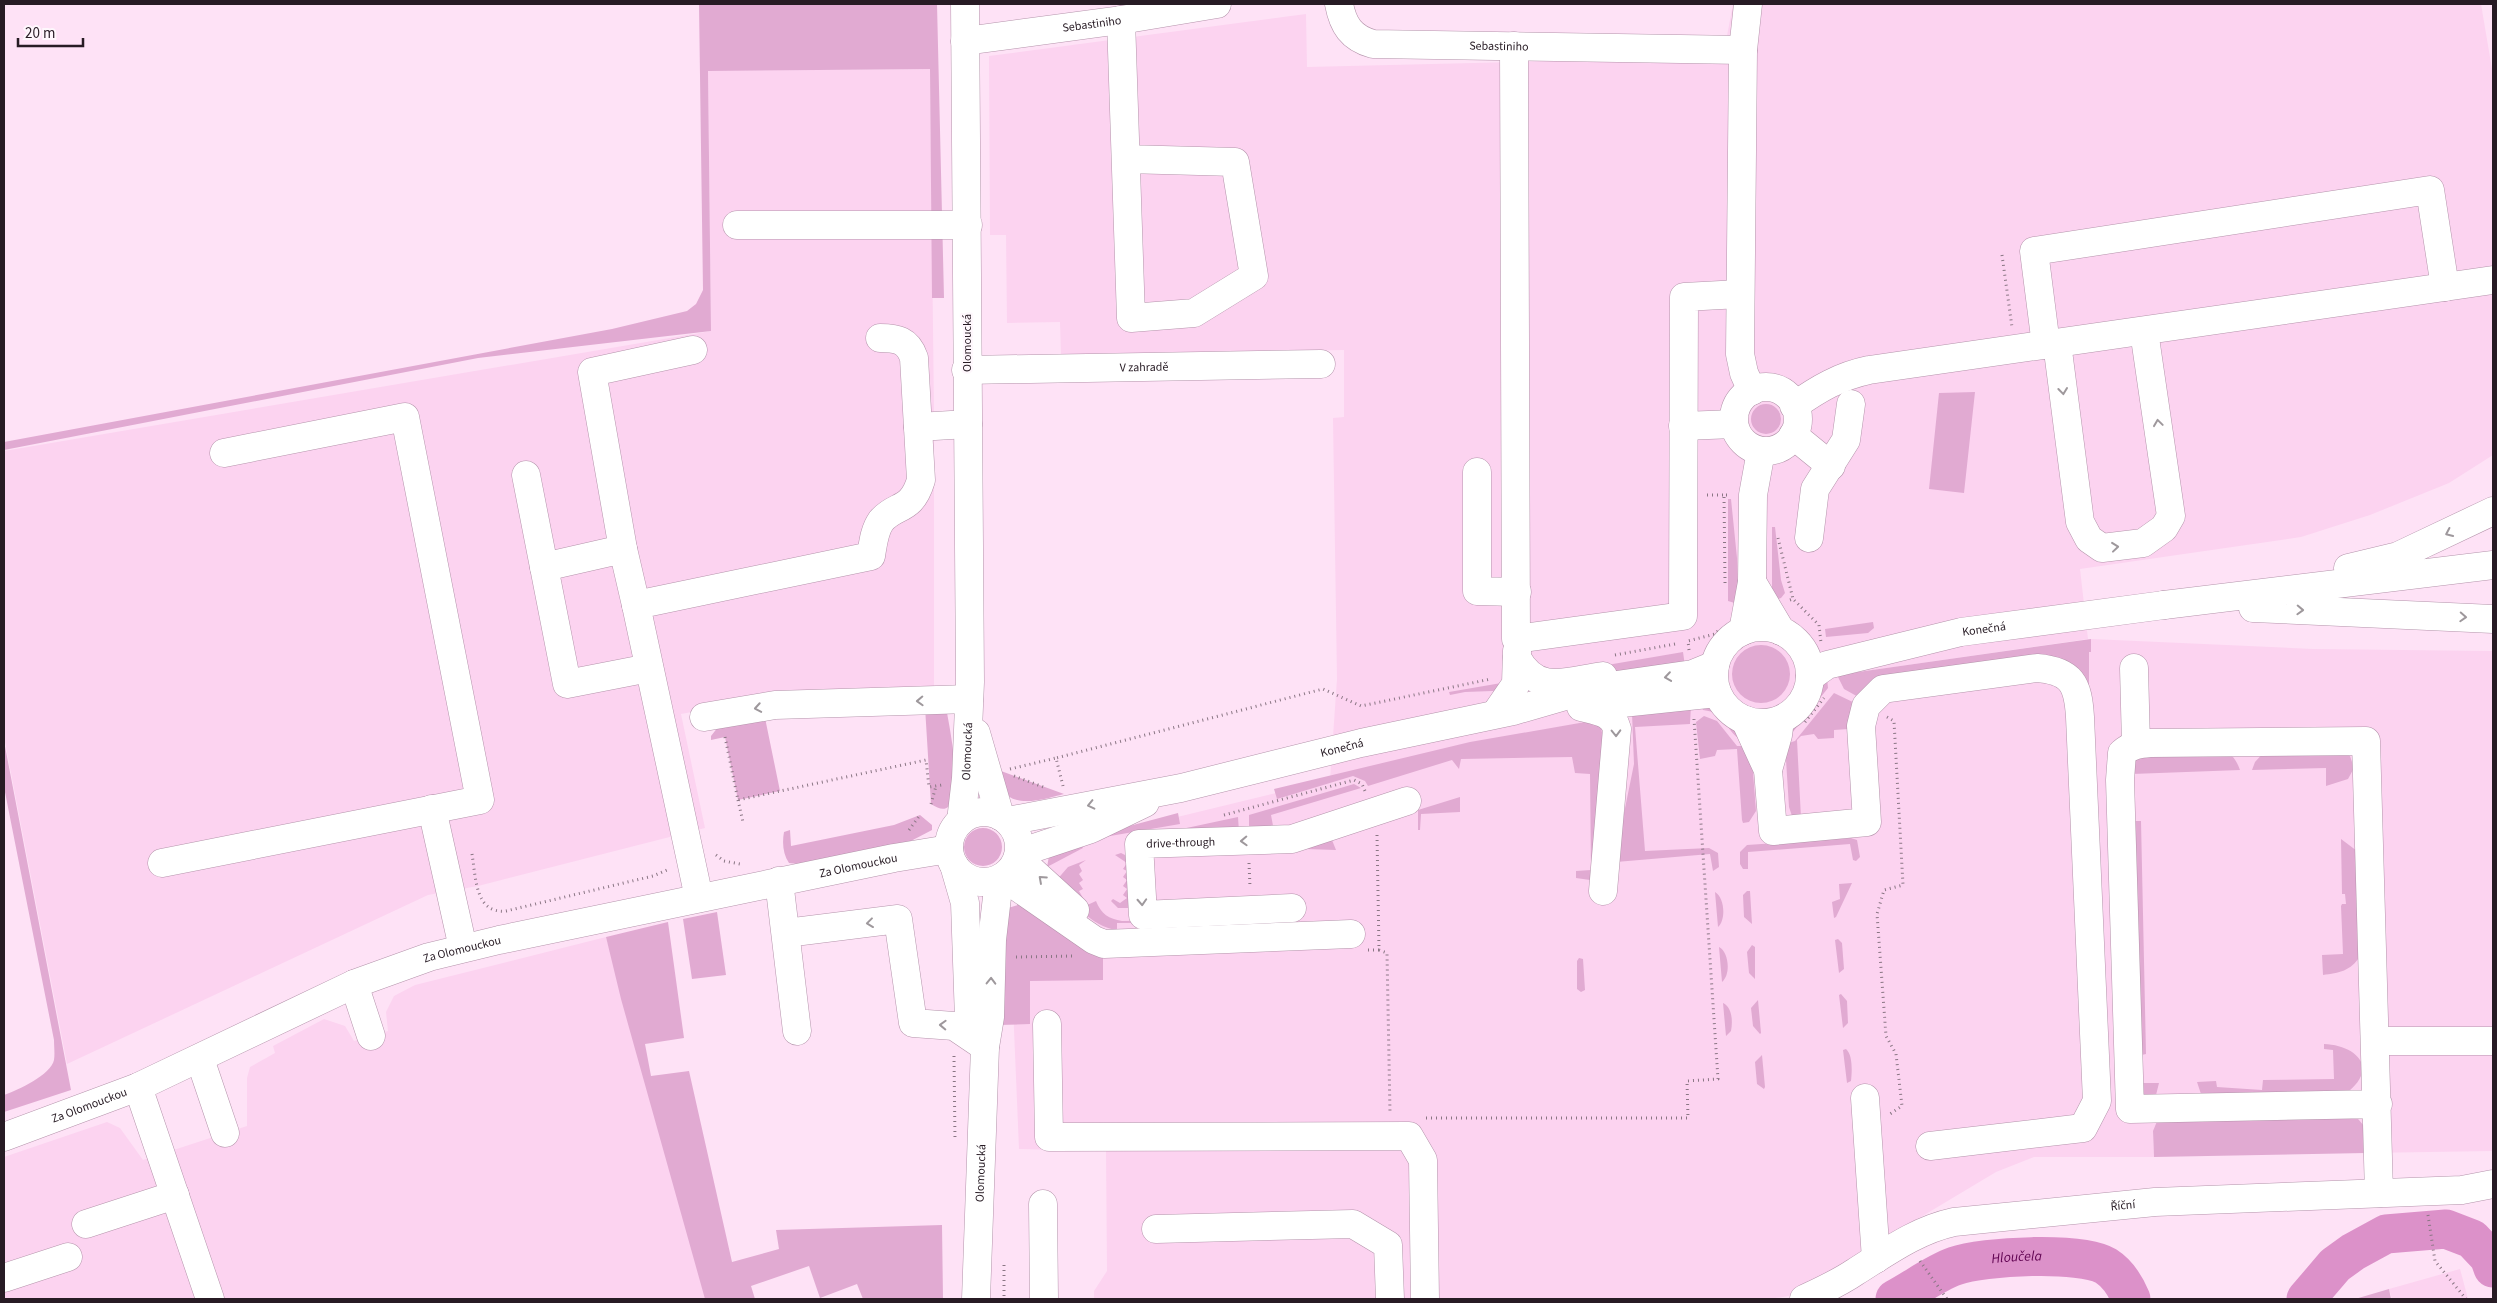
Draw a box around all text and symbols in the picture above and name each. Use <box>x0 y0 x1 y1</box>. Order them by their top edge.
street label: Sebastiniho <box>1061 12 1122 36</box>
scale bar <box>18 15 82 47</box>
text: 20 m <box>25 23 55 44</box>
street label: Sebastiniho <box>1469 37 1529 55</box>
street label: Olomoucká <box>959 314 976 372</box>
street label: V zahradě <box>1120 358 1168 376</box>
one-way arrow <box>2058 387 2068 396</box>
one-way arrow <box>2153 419 2163 427</box>
one-way arrow <box>2445 526 2454 537</box>
one-way arrow <box>2111 542 2119 553</box>
one-way arrow <box>2297 605 2305 615</box>
one-way arrow <box>2459 612 2467 622</box>
street label: Konečná <box>1961 618 2007 640</box>
one-way arrow <box>1663 671 1671 682</box>
one-way arrow <box>916 695 924 706</box>
one-way arrow <box>754 702 763 712</box>
street label: Olomoucká <box>957 722 977 781</box>
one-way arrow <box>1611 729 1621 737</box>
street label: Konečná <box>1319 734 1365 761</box>
one-way arrow <box>1087 799 1095 810</box>
street label: drive-through <box>1146 833 1216 852</box>
one-way arrow <box>1239 836 1247 846</box>
street label: Za Olomouckou <box>818 849 899 882</box>
one-way arrow <box>1039 876 1048 885</box>
one-way arrow <box>1136 898 1147 906</box>
one-way arrow <box>866 917 874 928</box>
street label: Za Olomouckou <box>421 931 503 967</box>
one-way arrow <box>986 977 996 984</box>
one-way arrow <box>939 1020 947 1031</box>
street label: Za Olomouckou <box>49 1083 130 1127</box>
street label: Olomoucká <box>971 1144 990 1202</box>
street label: Říční <box>2110 1195 2137 1215</box>
water label: Hloučela <box>1990 1247 2042 1269</box>

